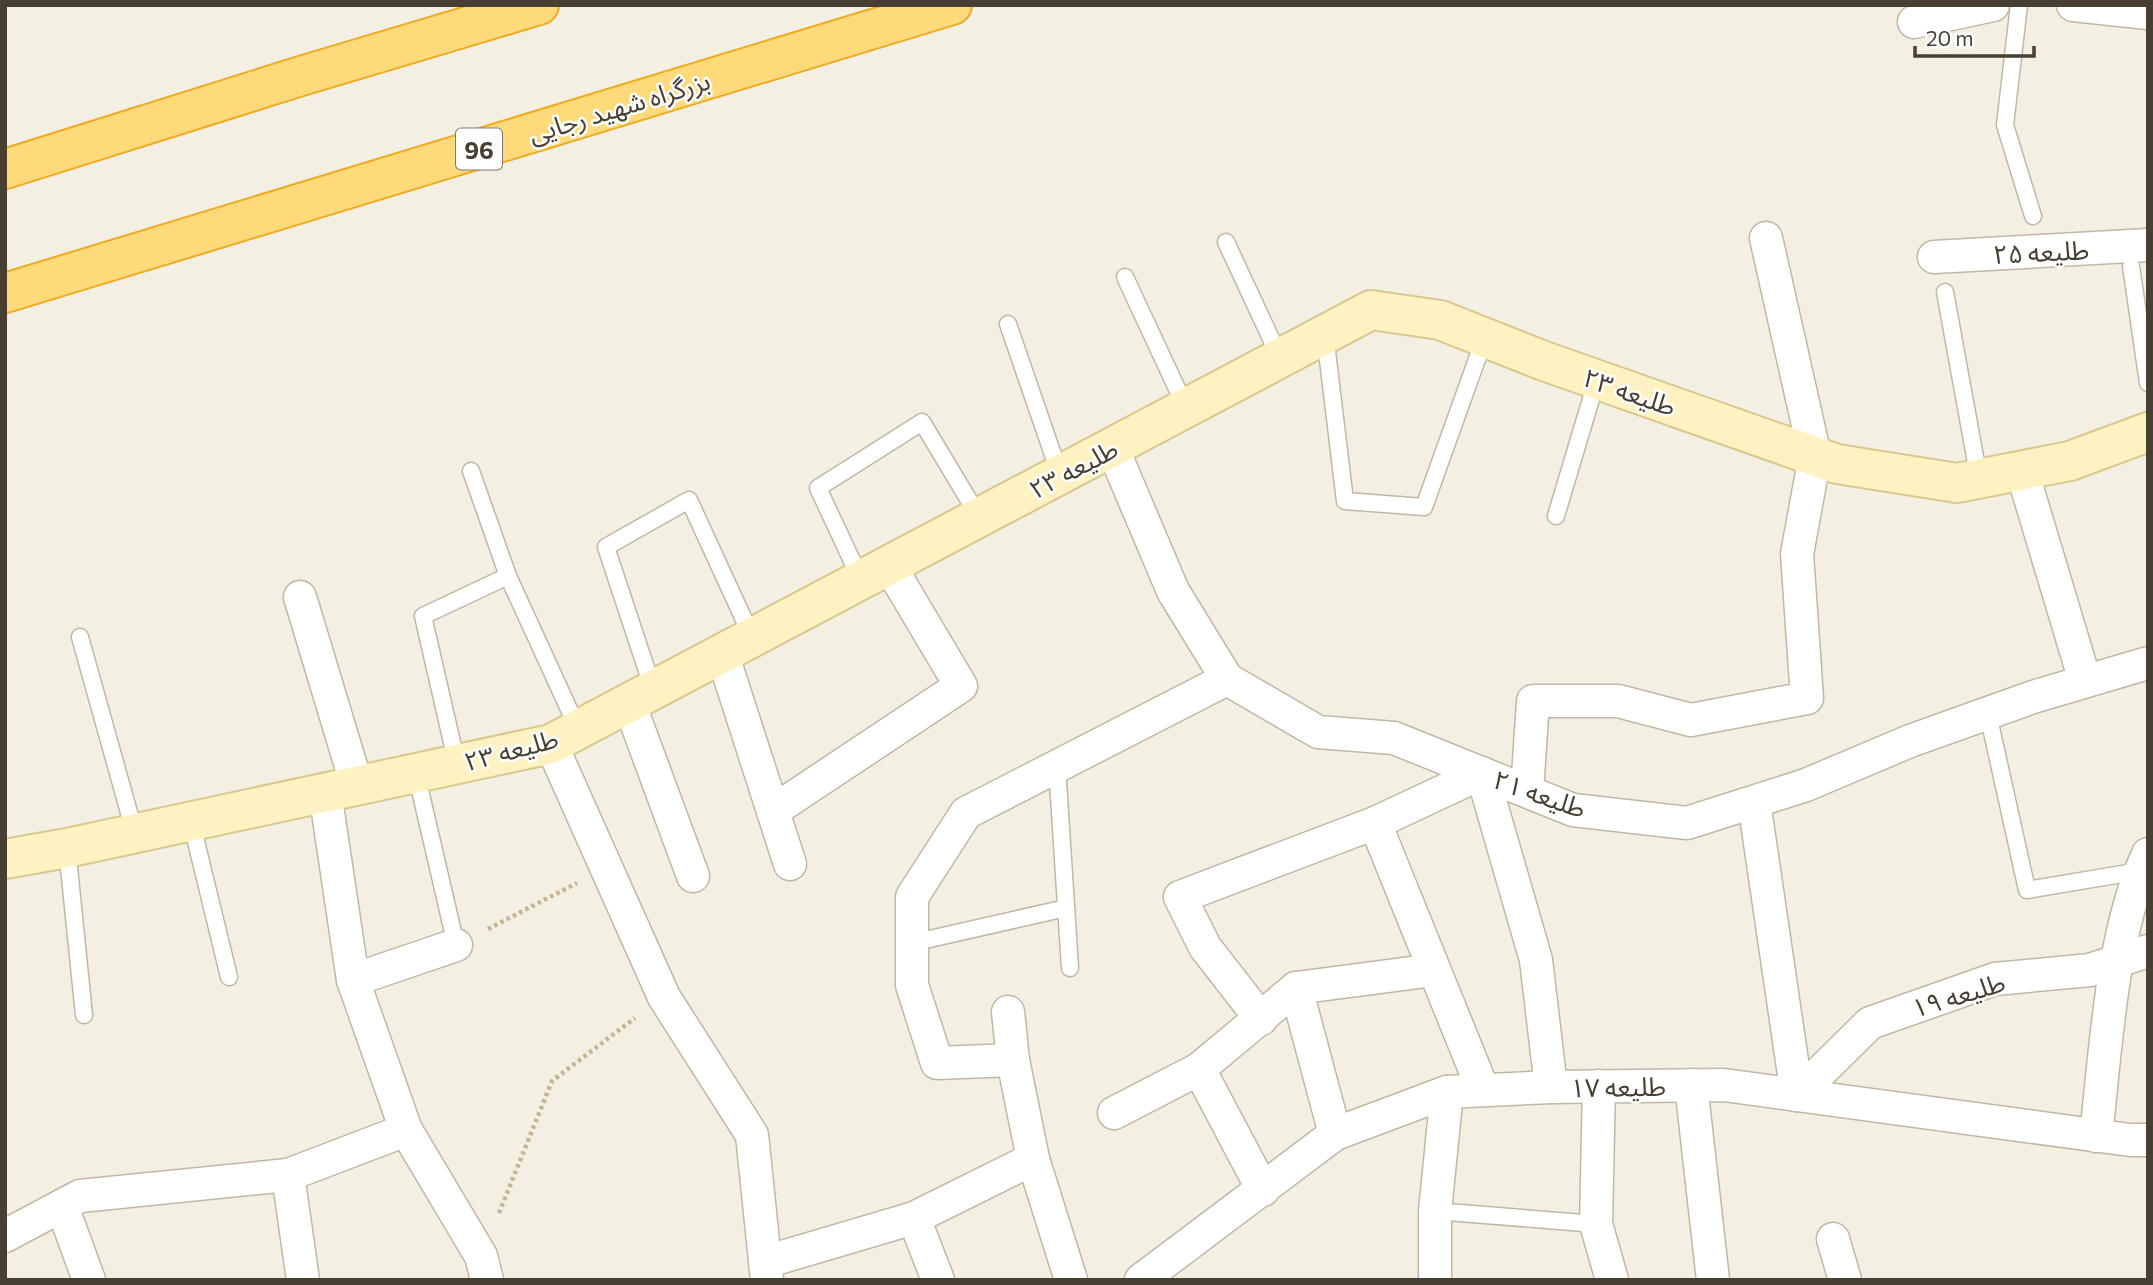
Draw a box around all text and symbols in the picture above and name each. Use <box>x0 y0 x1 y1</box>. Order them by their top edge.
scale bar <box>1915 14 2034 58</box>
text: 20 m <box>1926 25 1974 50</box>
street label: بزرگراه شهید رجایی <box>524 64 714 149</box>
road number: 96 <box>456 128 502 169</box>
street label: طلیعه ۲۵ <box>1992 233 2090 269</box>
street label: طلیعه ۲۳ <box>1580 361 1680 421</box>
street label: طلیعه ۲۳ <box>1023 432 1123 504</box>
street label: طلیعه ۲۳ <box>461 722 561 777</box>
street label: طلیعه ۲۱ <box>1490 763 1590 823</box>
street label: طلیعه ۱۹ <box>1908 965 2008 1023</box>
street label: طلیعه ۱۷ <box>1570 1070 1666 1102</box>

